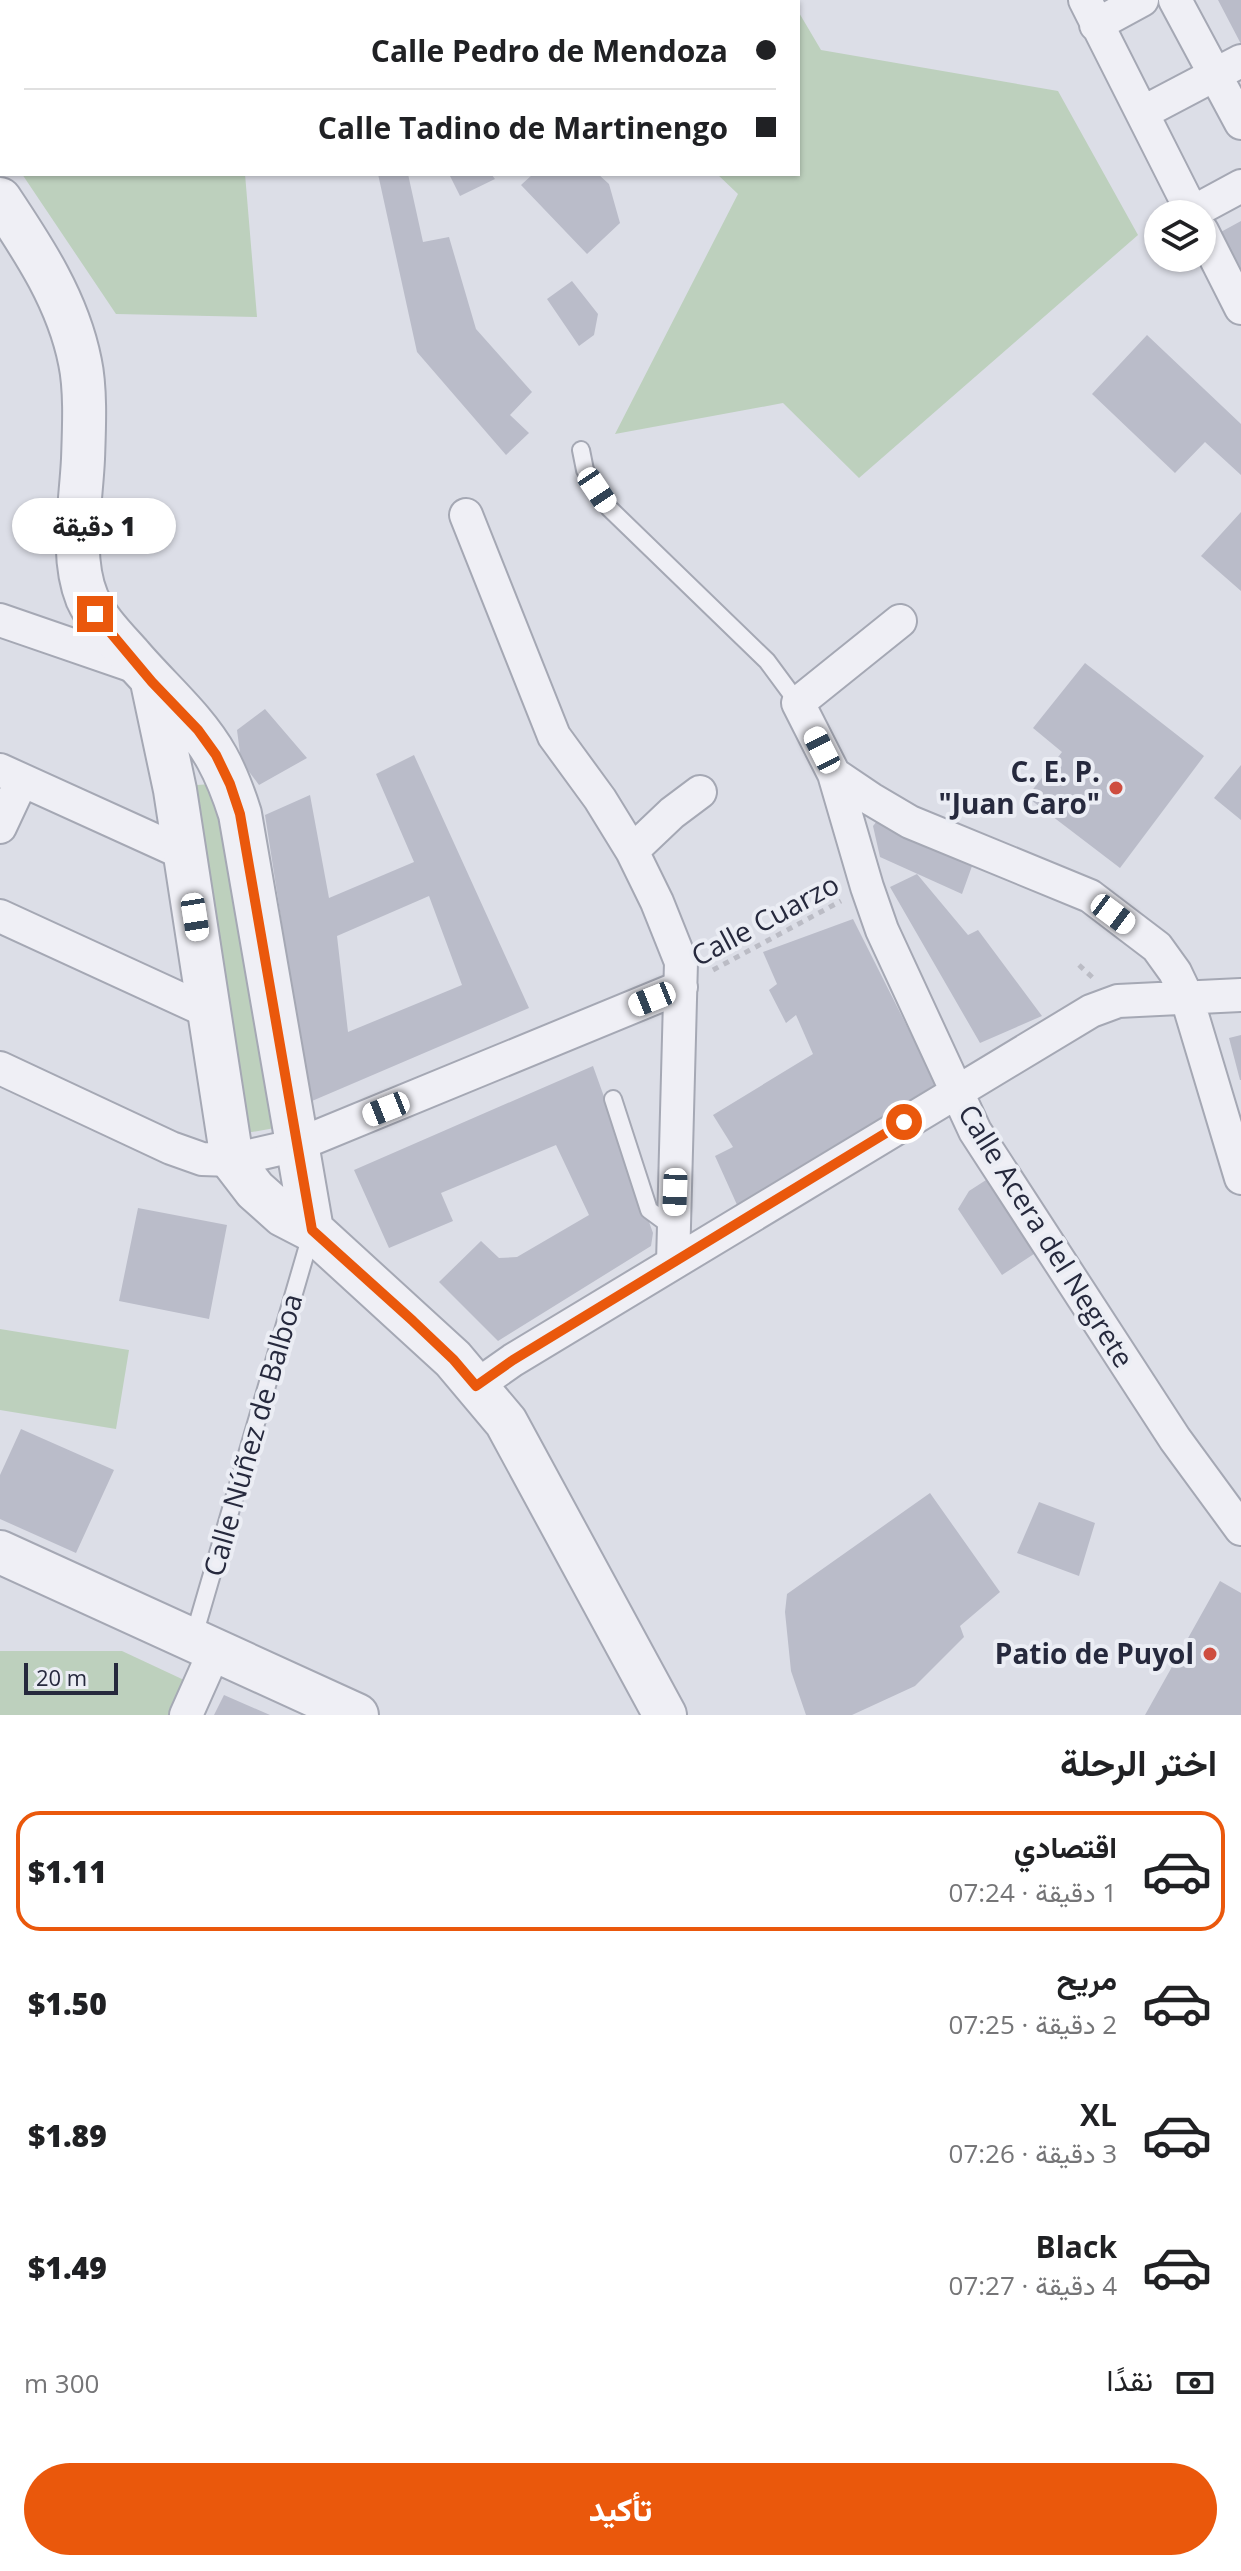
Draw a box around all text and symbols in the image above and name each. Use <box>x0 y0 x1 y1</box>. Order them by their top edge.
text: Calle Pedro de Mendoza <box>371 30 728 71</box>
text: Calle Tadino de Martinengo <box>318 107 728 148</box>
map controls <box>1144 200 1216 272</box>
button: layers <box>1144 200 1216 272</box>
car <box>574 463 620 517</box>
callout: 1 دقيقة <box>13 498 177 554</box>
text: 1 دقيقة <box>52 508 136 544</box>
route end <box>77 596 113 632</box>
car <box>800 723 844 777</box>
place label: C. E. P. "Juan Caro" <box>938 752 1100 822</box>
marker: C. E. P. "Juan Caro" <box>1107 779 1125 797</box>
street label: Calle Cuarzo <box>684 864 845 974</box>
car <box>1087 890 1139 938</box>
car <box>179 891 211 943</box>
car <box>625 979 679 1019</box>
car <box>359 1089 413 1129</box>
street label: Calle Acera del Negrete <box>950 1097 1143 1374</box>
route start <box>886 1104 922 1140</box>
car <box>662 1168 688 1216</box>
street label: Calle Núñez de Balboa <box>193 1289 311 1580</box>
place label: Patio de Puyol <box>995 1634 1194 1672</box>
marker: Patio de Puyol <box>1201 1645 1219 1663</box>
scale bar <box>24 1659 118 1695</box>
text: 20 m <box>36 1662 87 1692</box>
text: اختر الرحلة <box>1060 1738 1217 1787</box>
text: اقتصادي <box>1014 1826 1117 1867</box>
icon: car <box>1141 1835 1213 1907</box>
text: $1.11 <box>28 1851 107 1892</box>
text: 1 دقيقة · 07:24 <box>949 1874 1117 1910</box>
text: مريح <box>1057 1958 1117 1999</box>
icon: car <box>1141 1967 1213 2039</box>
text: $1.50 <box>28 1983 107 2024</box>
text: 2 دقيقة · 07:25 <box>949 2006 1117 2042</box>
text: XL <box>1080 2094 1117 2135</box>
icon: car <box>1141 2099 1213 2171</box>
text: $1.89 <box>28 2115 107 2156</box>
text: 3 دقيقة · 07:26 <box>949 2135 1117 2171</box>
text: Black <box>1036 2226 1117 2267</box>
icon: car <box>1141 2231 1213 2303</box>
text: $1.49 <box>28 2247 107 2288</box>
text: 4 دقيقة · 07:27 <box>949 2267 1117 2303</box>
text: نقدًا <box>1107 2359 1153 2400</box>
icon: cash <box>1173 2361 1217 2405</box>
text: 300 m <box>24 2365 99 2401</box>
button: تأكيد <box>24 2463 1217 2555</box>

